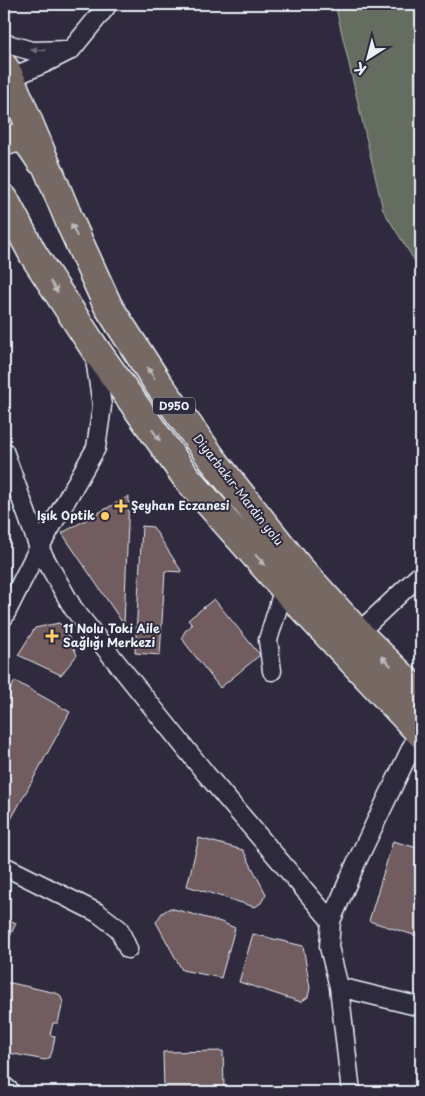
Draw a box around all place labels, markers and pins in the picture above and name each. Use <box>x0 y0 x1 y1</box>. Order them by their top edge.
place label: Şeyhan Eczanesi <box>131 496 230 514</box>
marker: Şeyhan Eczanesi <box>115 500 127 512</box>
place label: Işık Optik <box>37 506 95 524</box>
marker: Işık Optik <box>99 510 111 522</box>
place label: 11 Nolu Toki Aile Sağlığı Merkezi <box>63 619 160 651</box>
marker: 11 Nolu Toki Aile Sağlığı Merkezi <box>45 629 59 643</box>

